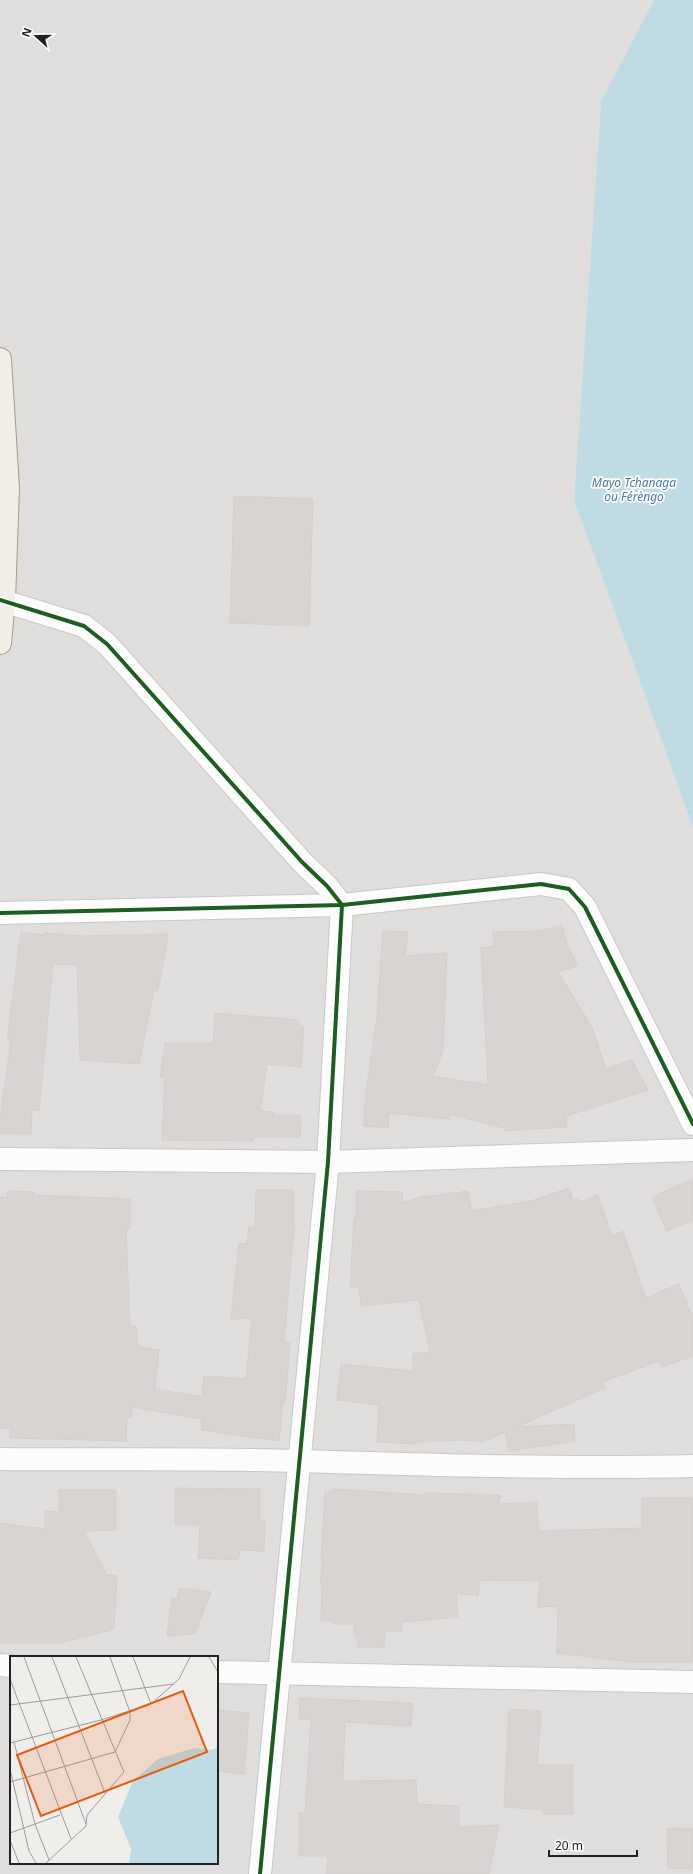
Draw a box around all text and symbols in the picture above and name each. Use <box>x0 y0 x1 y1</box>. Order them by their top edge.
north arrow <box>16 16 56 56</box>
text: N <box>18 25 35 39</box>
water label: Mayo Tchanaga ou Férèngo <box>592 474 676 505</box>
inset map <box>10 1656 218 1864</box>
scale bar <box>549 1832 637 1858</box>
text: 20 m <box>555 1837 583 1854</box>

